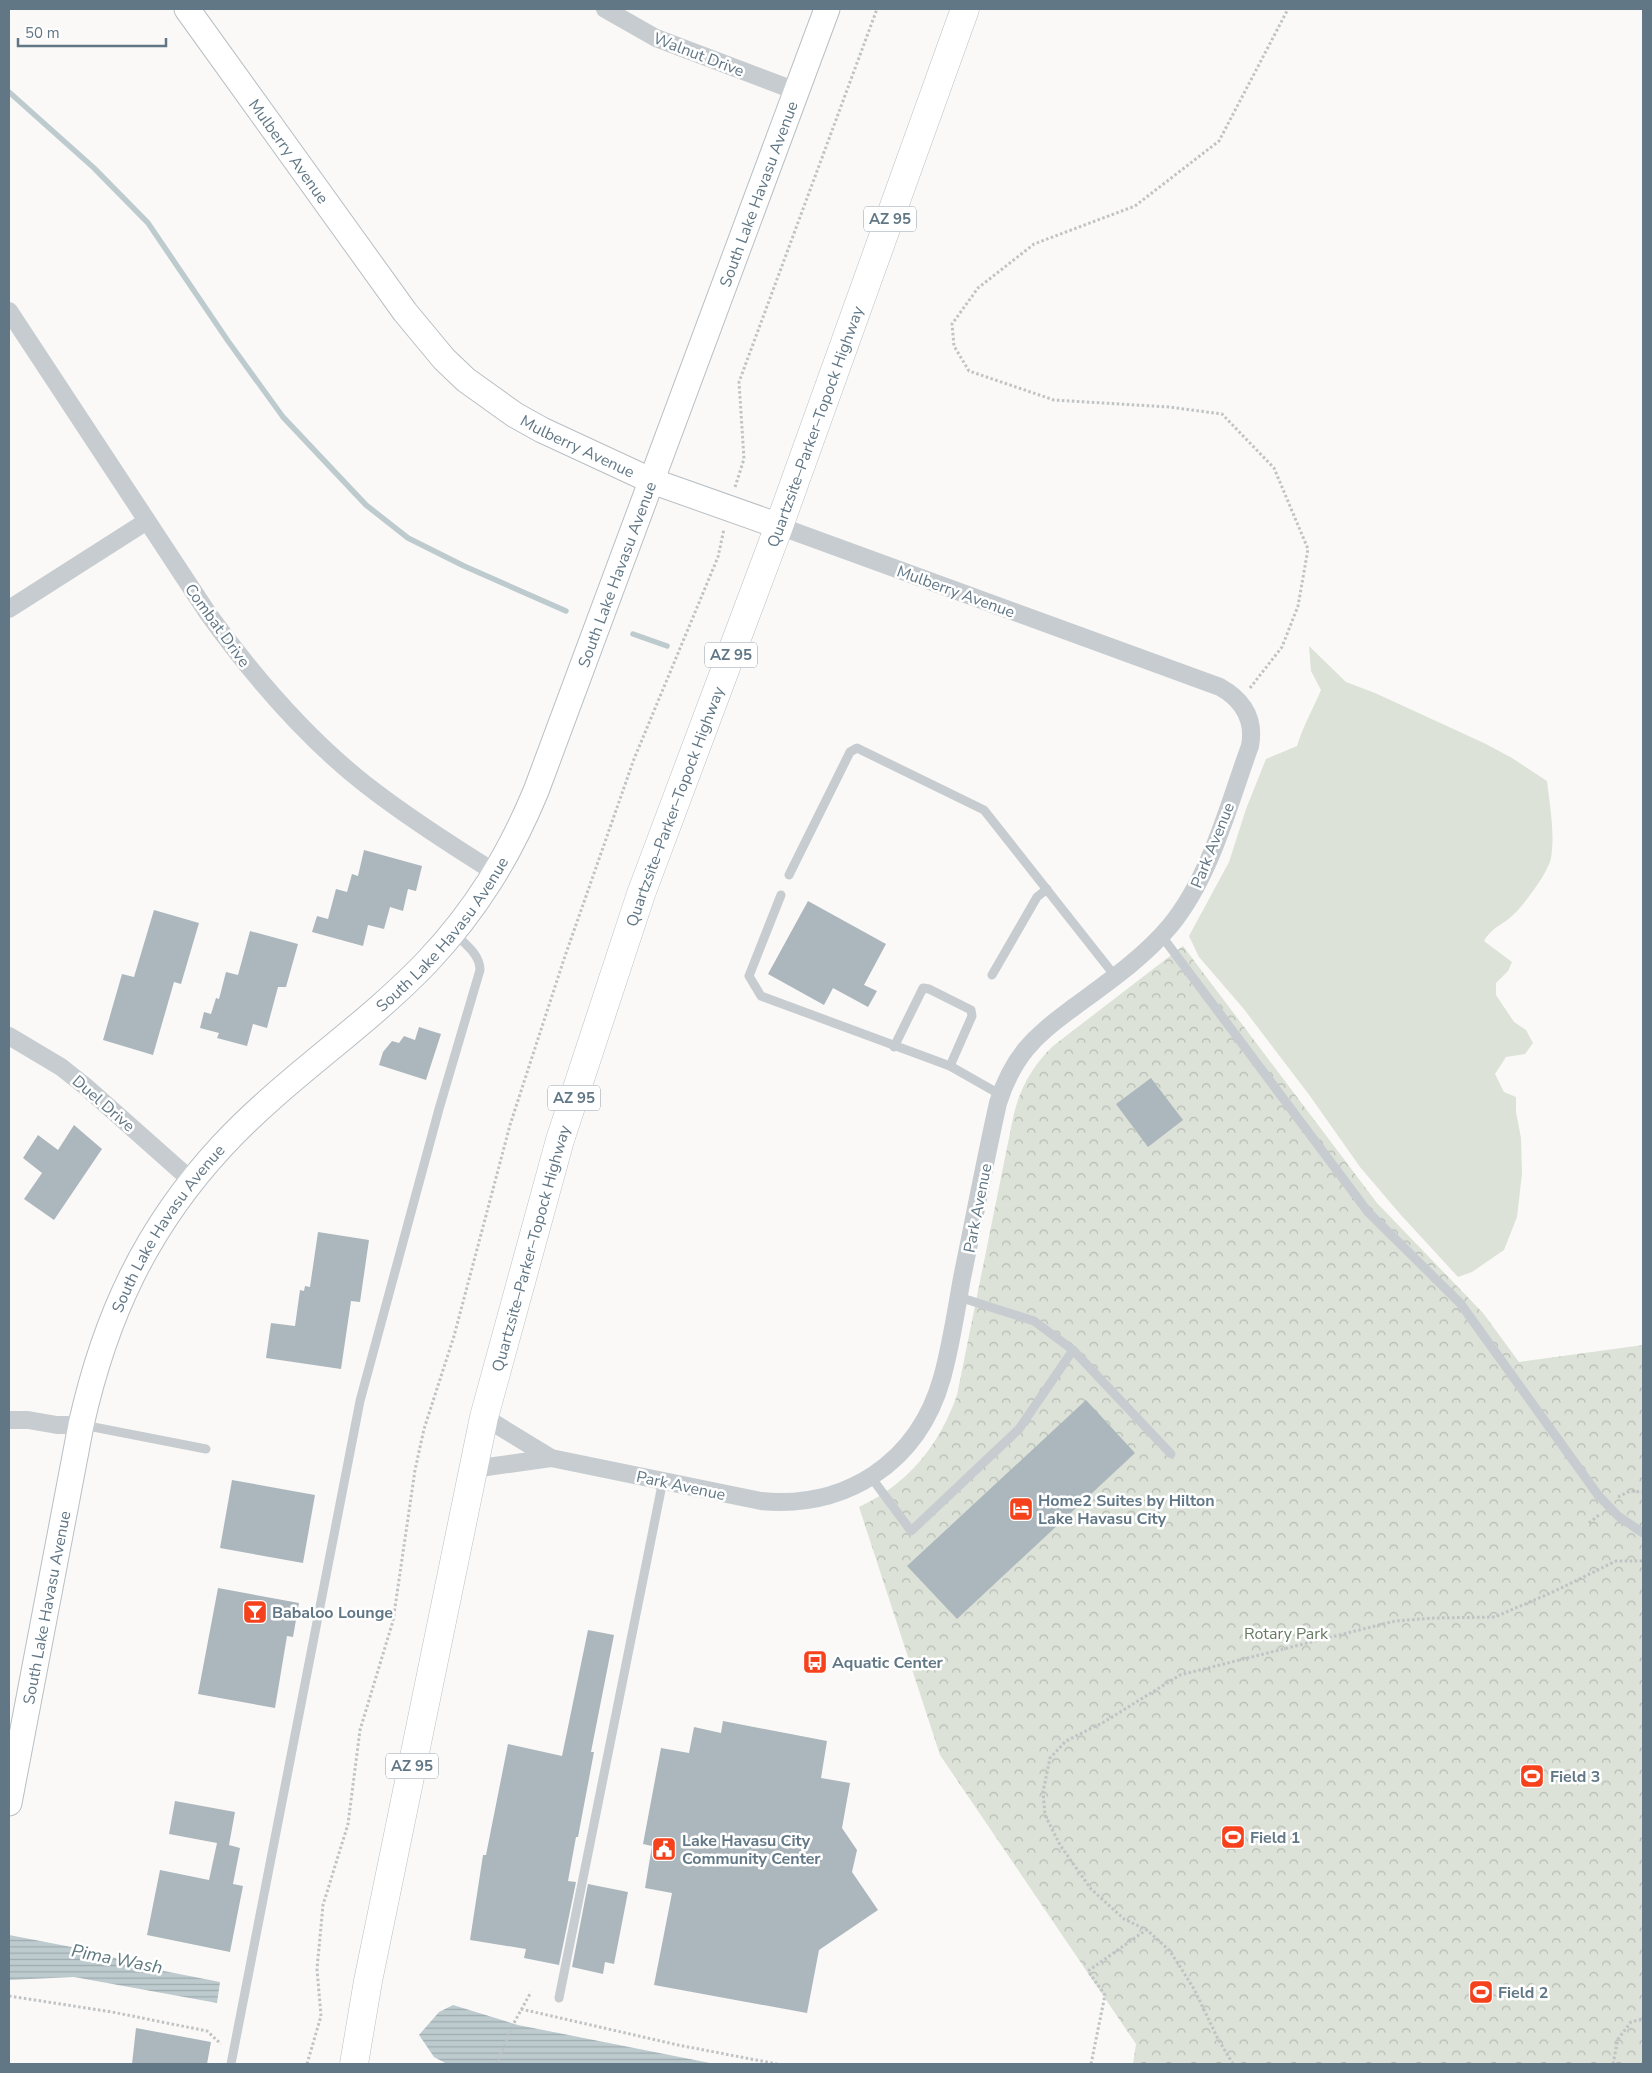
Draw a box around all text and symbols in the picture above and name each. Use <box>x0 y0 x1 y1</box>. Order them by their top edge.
scale bar <box>18 15 165 47</box>
text: 50 m <box>25 23 60 43</box>
street label: Walnut Drive <box>650 28 747 82</box>
street label: Mulberry Avenue <box>243 95 334 208</box>
street label: South Lake Havasu Avenue <box>715 98 804 290</box>
road number: AZ 95 <box>864 206 916 232</box>
street label: Quartzsite–Parker–Topock Highway <box>762 302 869 550</box>
street label: Mulberry Avenue <box>516 410 638 483</box>
street label: South Lake Havasu Avenue <box>573 479 662 671</box>
street label: Mulberry Avenue <box>894 560 1018 623</box>
street label: Combat Drive <box>179 579 255 672</box>
road number: AZ 95 <box>705 642 757 668</box>
street label: Quartzsite–Parker–Topock Highway <box>621 683 730 930</box>
street label: Park Avenue <box>1186 799 1240 891</box>
street label: South Lake Havasu Avenue <box>372 853 514 1017</box>
street label: Duel Drive <box>67 1070 139 1137</box>
road number: AZ 95 <box>548 1086 600 1110</box>
street label: Quartzsite–Parker–Topock Highway <box>487 1122 576 1374</box>
street label: South Lake Havasu Avenue <box>107 1140 230 1316</box>
street label: Park Avenue <box>959 1162 997 1255</box>
street label: Park Avenue <box>634 1466 727 1506</box>
place label: Home2 Suites by Hilton Lake Havasu City <box>1038 1490 1215 1530</box>
hotel icon: Home2 Suites by Hilton Lake Havasu City <box>1008 1496 1034 1522</box>
street label: South Lake Havasu Avenue <box>18 1509 76 1706</box>
bar icon: Babaloo Lounge <box>242 1599 268 1625</box>
place label: Babaloo Lounge <box>272 1602 393 1624</box>
park label: Rotary Park <box>1244 1623 1329 1645</box>
bus stop icon: Aquatic Center <box>802 1649 828 1675</box>
place label: Aquatic Center <box>832 1652 944 1674</box>
road number: AZ 95 <box>386 1754 438 1778</box>
sports icon: Field 3 <box>1519 1763 1545 1789</box>
place label: Field 3 <box>1550 1766 1600 1788</box>
sports icon: Field 1 <box>1220 1824 1246 1850</box>
place label: Field 1 <box>1250 1827 1300 1849</box>
place label: Lake Havasu City Community Center <box>682 1830 821 1870</box>
public building icon: Lake Havasu City Community Center <box>651 1836 677 1862</box>
water label: Pima Wash <box>69 1938 165 1980</box>
sports icon: Field 2 <box>1468 1979 1494 2005</box>
place label: Field 2 <box>1498 1982 1548 2004</box>

